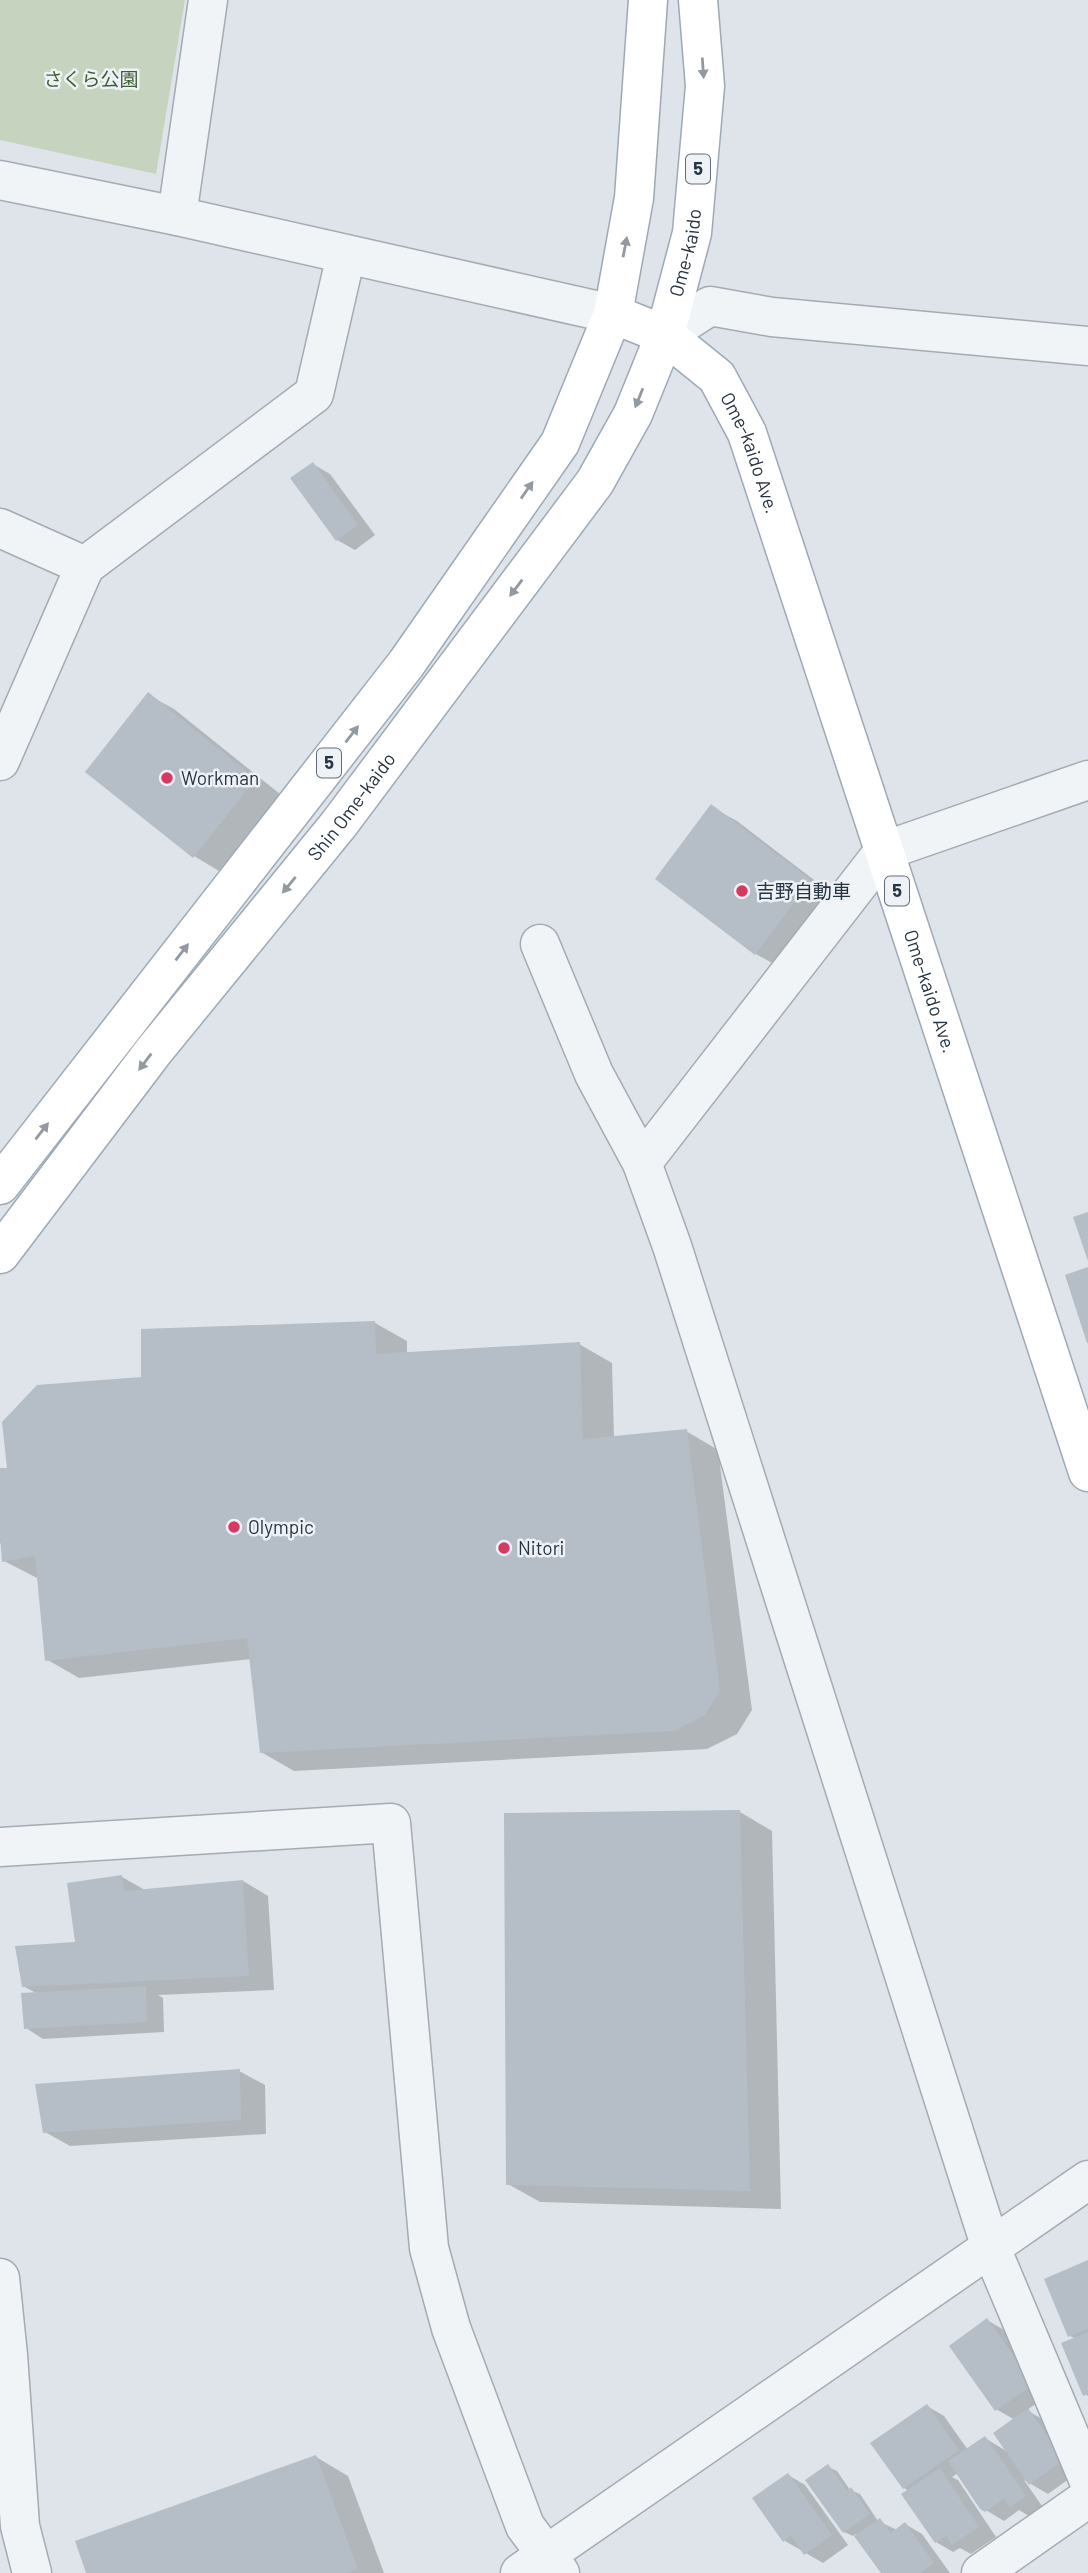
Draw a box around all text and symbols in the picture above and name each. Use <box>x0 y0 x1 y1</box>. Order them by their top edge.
one-way arrow <box>698 57 709 79</box>
park label: さくら公園 <box>43 67 139 90</box>
road number: 5 <box>686 154 710 184</box>
street label: Ome-kaido <box>664 208 705 299</box>
one-way arrow <box>620 236 631 258</box>
one-way arrow <box>634 387 645 408</box>
street label: Ome-kaido Ave. <box>716 388 785 516</box>
one-way arrow <box>520 481 534 499</box>
one-way arrow <box>508 578 523 596</box>
one-way arrow <box>344 725 358 743</box>
street label: Shin Ome-kaido <box>302 748 400 865</box>
road number: 5 <box>317 748 341 778</box>
place label: Workman <box>181 766 259 789</box>
marker: Workman <box>159 770 175 786</box>
one-way arrow <box>281 876 296 894</box>
road number: 5 <box>885 876 909 906</box>
place label: 吉野自動車 <box>756 879 851 902</box>
marker: 吉野自動車 <box>734 883 750 899</box>
street label: Ome-kaido Ave. <box>900 927 962 1056</box>
one-way arrow <box>174 943 188 961</box>
one-way arrow <box>139 1053 153 1071</box>
one-way arrow <box>34 1123 49 1141</box>
place label: Olympic <box>248 1515 314 1538</box>
marker: Olympic <box>226 1519 242 1535</box>
place label: Nitori <box>518 1536 564 1559</box>
marker: Nitori <box>496 1540 512 1556</box>

